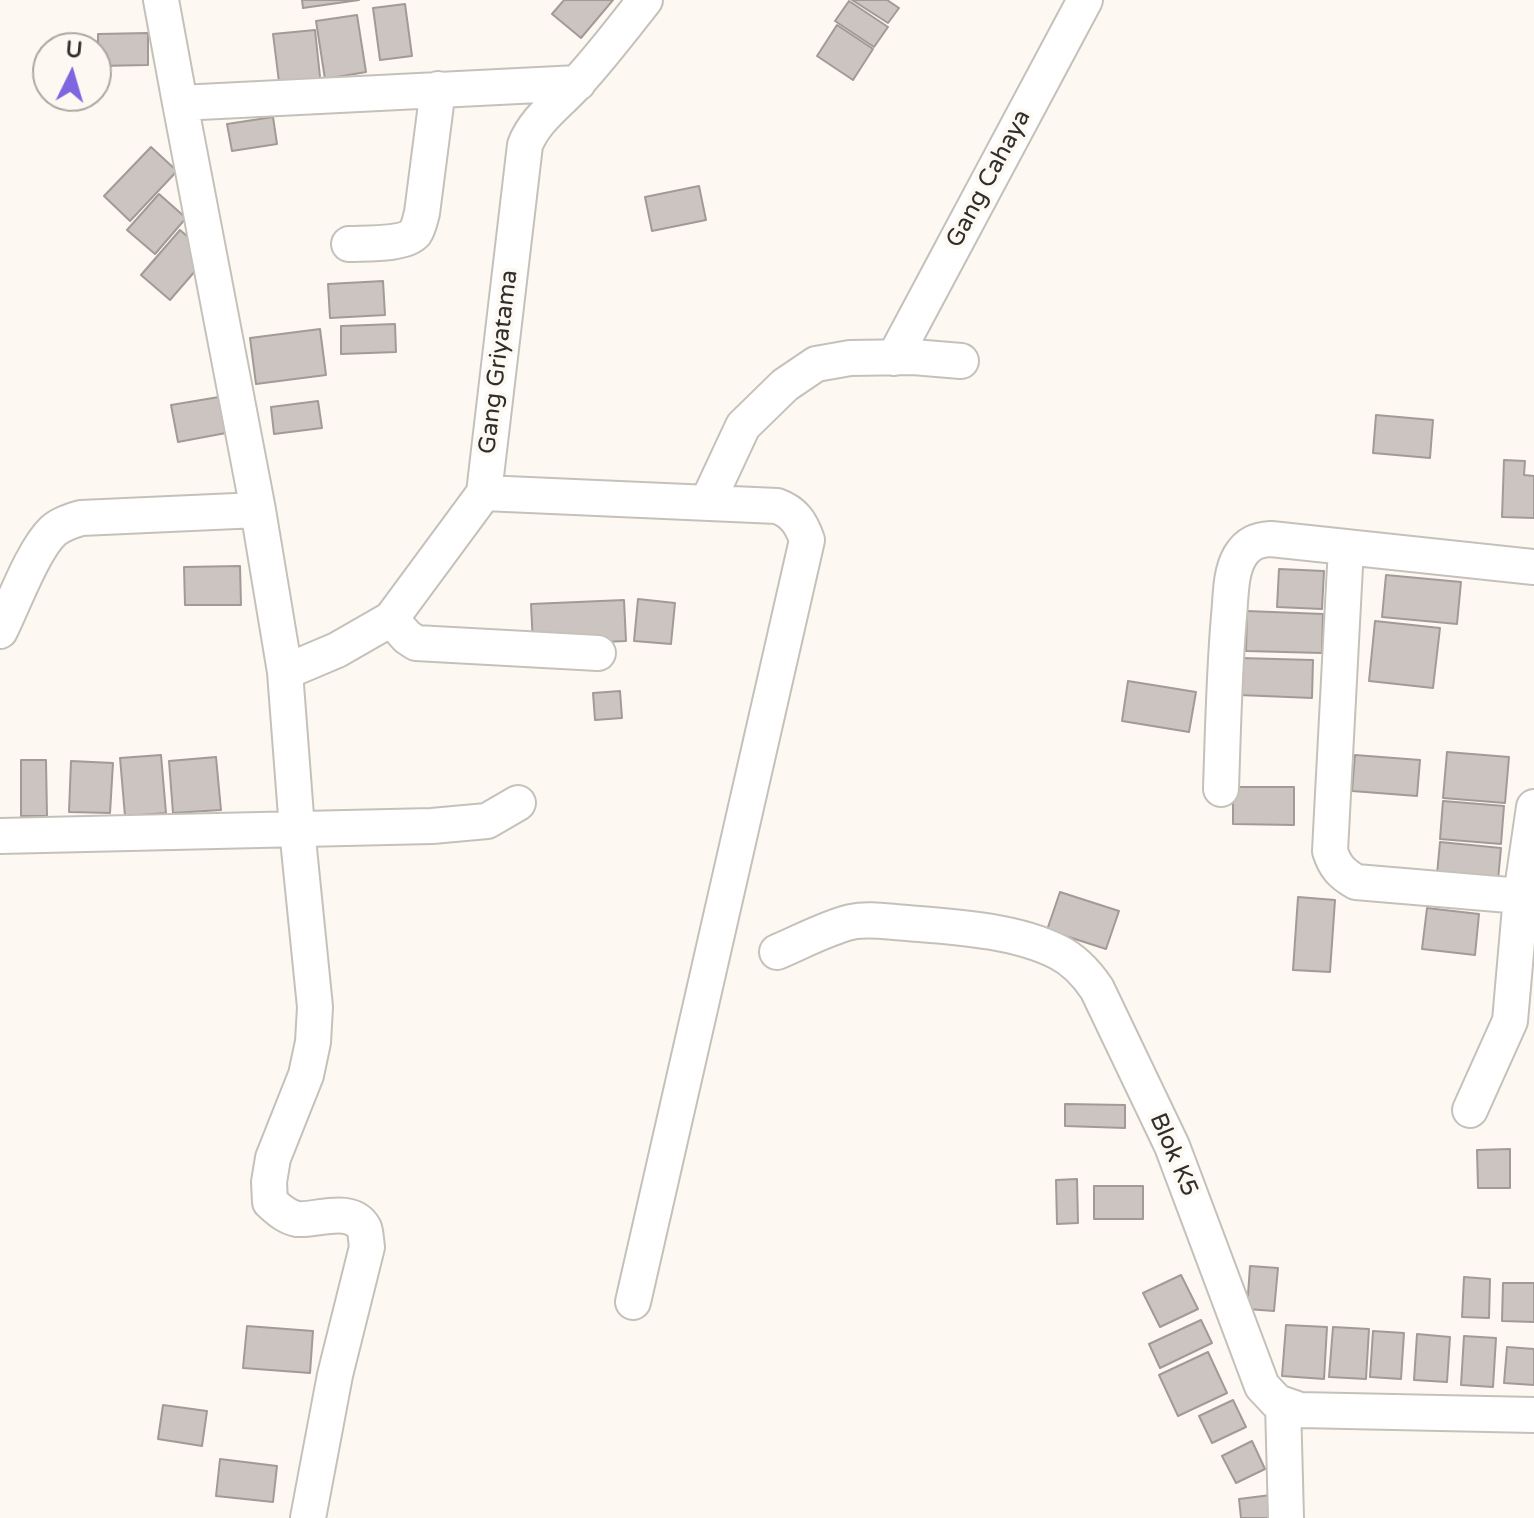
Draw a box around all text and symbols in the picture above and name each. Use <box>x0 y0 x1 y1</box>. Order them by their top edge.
north arrow <box>32 32 112 112</box>
text: U <box>64 36 83 64</box>
street label: Gang Cahaya <box>941 105 1037 253</box>
street label: Gang Griyatama <box>473 268 525 456</box>
street label: Blok K5 <box>1143 1109 1203 1201</box>

